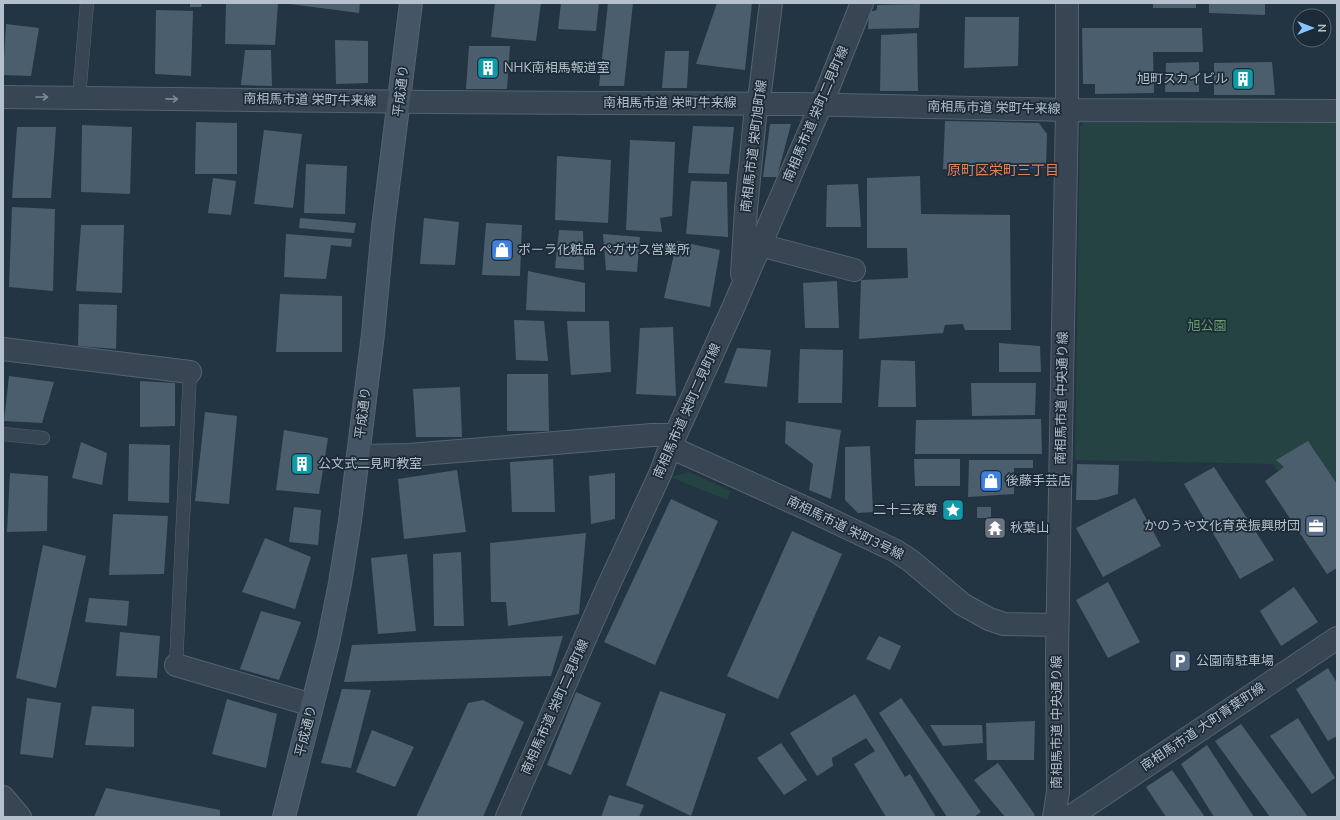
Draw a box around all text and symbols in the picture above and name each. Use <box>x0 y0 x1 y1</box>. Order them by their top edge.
north arrow <box>1292 8 1332 48</box>
text: N <box>1314 24 1329 32</box>
street label: 南相馬市道 栄町二見町線 <box>779 43 853 185</box>
building icon: NHK南相馬報道室 <box>475 55 501 81</box>
place label: NHK南相馬報道室 <box>504 59 610 77</box>
street label: 平成通り <box>389 64 413 118</box>
building icon: 旭町スカイビル <box>1230 66 1256 92</box>
place label: 旭町スカイビル <box>1137 70 1228 88</box>
street label: 南相馬市道 栄町旭町線 <box>737 79 771 213</box>
street label: 南相馬市道 栄町牛来線 <box>243 90 377 110</box>
one-way arrow <box>35 93 48 101</box>
street label: 南相馬市道 栄町牛来線 <box>603 94 737 112</box>
one-way arrow <box>165 95 178 102</box>
street label: 南相馬市道 栄町牛来線 <box>927 98 1061 118</box>
district label: 原町区栄町三丁目 <box>947 161 1059 180</box>
shop icon: ポーラ化粧品 ペガサス営業所 <box>489 237 515 263</box>
place label: ポーラ化粧品 ペガサス営業所 <box>518 241 690 259</box>
park label: 旭公園 <box>1187 317 1227 335</box>
street label: 南相馬市道 中央通り線 <box>1052 331 1072 465</box>
street label: 南相馬市道 栄町二見町線 <box>649 340 725 482</box>
street label: 平成通り <box>351 386 375 440</box>
building icon: 公文式二見町教室 <box>289 451 315 477</box>
place label: 公文式二見町教室 <box>318 455 422 473</box>
shop icon: 後藤手芸店 <box>978 468 1004 494</box>
place label: 後藤手芸店 <box>1006 472 1071 490</box>
street label: 南相馬市道 栄町3号線 <box>783 492 907 564</box>
place icon: 二十三夜尊 <box>940 497 966 523</box>
place label: 二十三夜尊 <box>873 501 938 519</box>
office icon: かのうや文化育英振興財団 <box>1303 513 1329 539</box>
temple icon: 秋葉山 <box>982 515 1008 541</box>
place label: かのうや文化育英振興財団 <box>1144 517 1300 535</box>
place label: 秋葉山 <box>1010 519 1049 537</box>
street label: 南相馬市道 栄町二見町線 <box>517 636 593 778</box>
parking icon: 公園南駐車場 <box>1167 648 1193 674</box>
place label: 公園南駐車場 <box>1196 652 1274 670</box>
street label: 南相馬市道 中央通り線 <box>1048 655 1066 789</box>
street label: 南相馬市道 大町青葉町線 <box>1137 679 1269 775</box>
street label: 平成通り <box>291 704 321 758</box>

